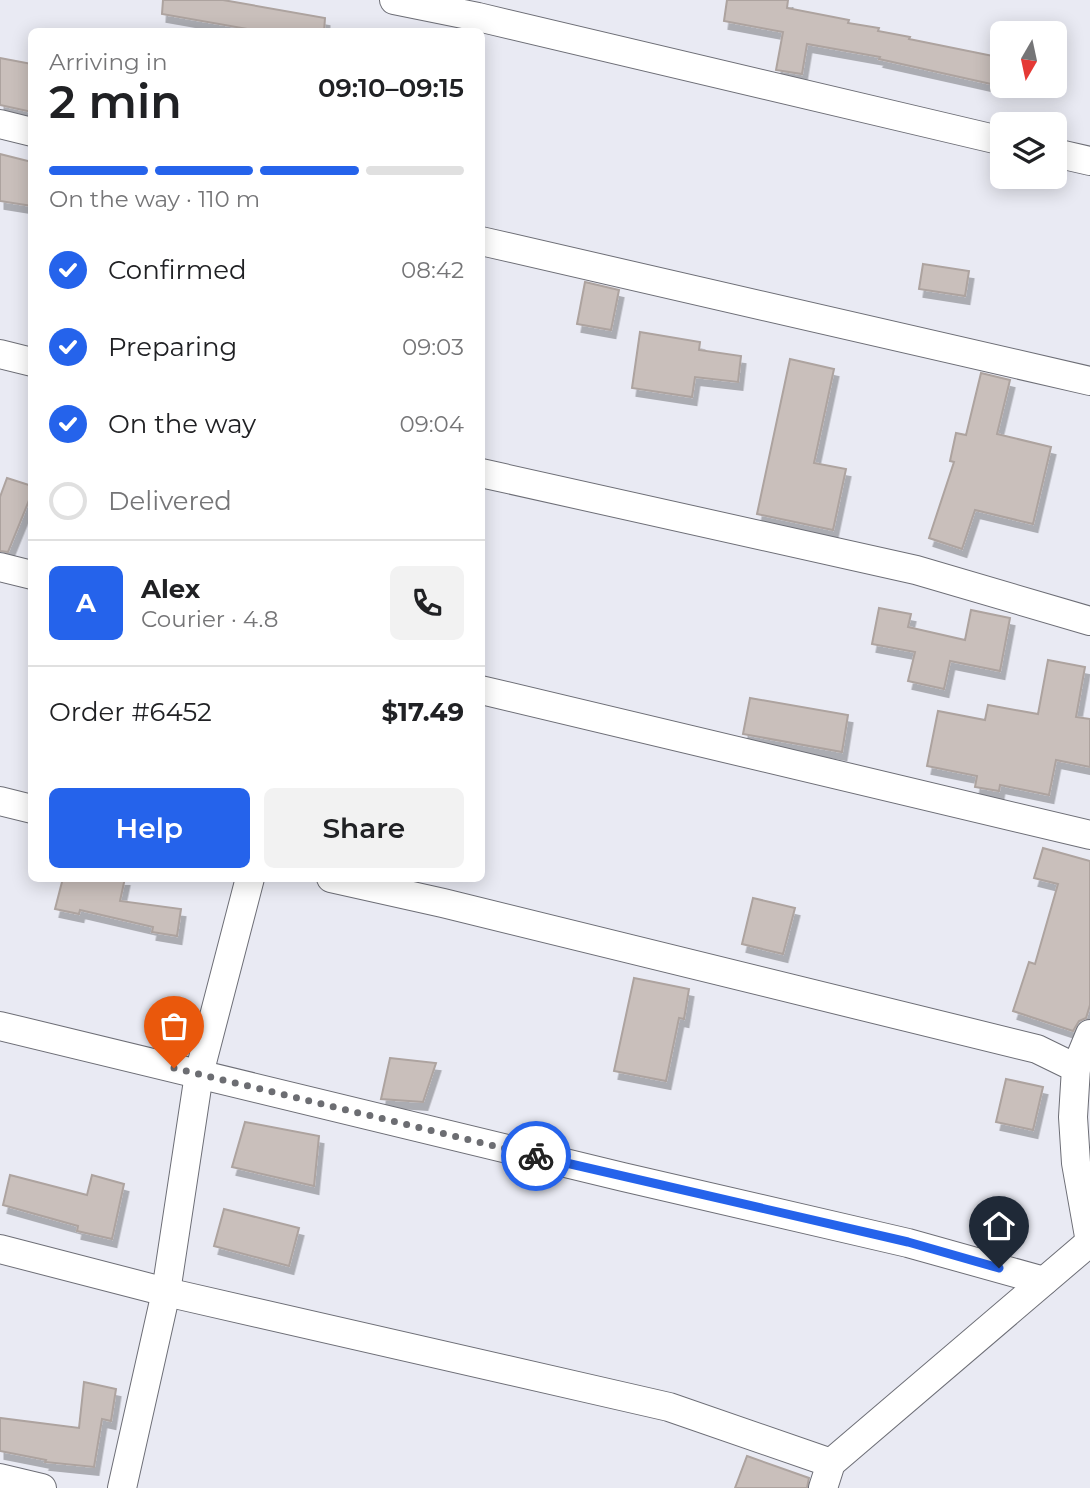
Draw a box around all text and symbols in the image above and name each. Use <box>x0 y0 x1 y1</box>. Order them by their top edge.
north arrow <box>990 21 1068 98</box>
map controls <box>990 21 1067 189</box>
text: Arriving in <box>49 48 168 76</box>
text: 09:10–09:15 <box>318 72 464 104</box>
text: 2 min <box>49 73 182 130</box>
button: layers <box>990 112 1067 189</box>
text: On the way · 110 m <box>49 185 260 213</box>
icon: check <box>49 251 87 289</box>
text: Confirmed <box>108 254 247 286</box>
text: 08:42 <box>401 256 464 284</box>
icon: check <box>49 328 87 366</box>
text: Preparing <box>108 331 237 363</box>
text: 09:03 <box>402 333 464 361</box>
icon: check <box>49 405 87 443</box>
text: On the way <box>108 408 256 440</box>
text: 09:04 <box>399 410 464 438</box>
text: Delivered <box>108 485 232 517</box>
button: phone <box>390 566 464 640</box>
text: Alex <box>141 573 200 605</box>
text: A <box>76 587 96 619</box>
text: Courier · 4.8 <box>141 605 278 633</box>
text: Order #6452 <box>49 696 212 728</box>
text: $17.49 <box>381 696 464 728</box>
button: Help <box>49 788 250 868</box>
button: Share <box>264 788 464 868</box>
pin <box>144 996 204 1068</box>
icon: bag <box>155 1007 193 1045</box>
courier <box>501 1121 571 1191</box>
icon: bike <box>517 1137 555 1175</box>
pin <box>969 1196 1029 1268</box>
icon: home <box>980 1207 1018 1245</box>

